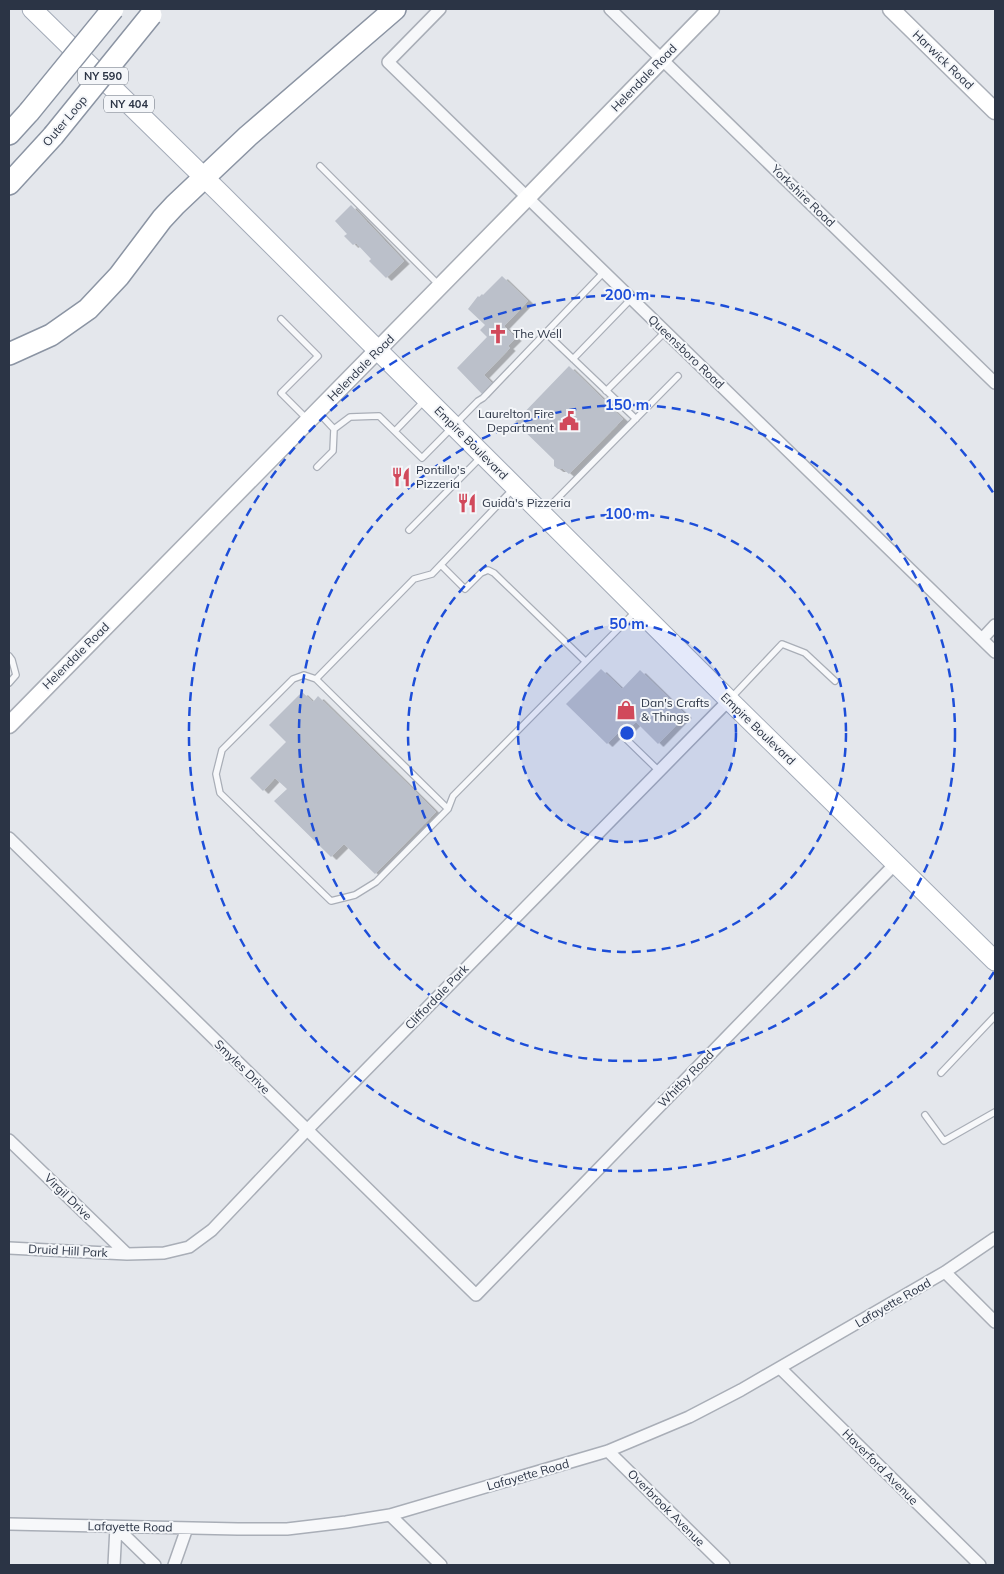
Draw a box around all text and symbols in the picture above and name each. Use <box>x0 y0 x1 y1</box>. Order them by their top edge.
street label: Harwick Road <box>910 27 977 93</box>
street label: Helendale Road <box>608 41 680 115</box>
road number: NY 590 <box>78 68 128 84</box>
street label: Outer Loop <box>39 92 90 149</box>
road number: NY 404 <box>104 96 154 112</box>
street label: Yorkshire Road <box>768 161 838 230</box>
text: 200 m <box>605 285 649 304</box>
street label: Queensboro Road <box>645 312 728 392</box>
church icon: The Well <box>487 323 509 345</box>
place label: The Well <box>513 326 562 341</box>
street label: Helendale Road <box>324 331 397 404</box>
text: 150 m <box>605 395 649 414</box>
street label: Empire Boulevard <box>431 403 511 483</box>
place label: Laurelton Fire Department <box>478 406 554 435</box>
public building icon: Laurelton Fire Department <box>558 410 580 432</box>
place label: Pontillo's Pizzeria <box>416 462 466 491</box>
restaurant icon: Pontillo's Pizzeria <box>390 466 412 488</box>
restaurant icon: Guida's Pizzeria <box>456 492 478 514</box>
place label: Guida's Pizzeria <box>482 495 571 510</box>
text: 100 m <box>605 504 649 523</box>
text: 50 m <box>609 614 645 633</box>
street label: Helendale Road <box>39 619 112 692</box>
street label: Empire Boulevard <box>718 689 799 768</box>
place label: Dan's Crafts & Things <box>641 695 710 724</box>
shop icon: Dan's Crafts & Things <box>615 699 637 721</box>
centre of rings <box>618 724 636 742</box>
street label: Cliffordale Park <box>402 960 472 1032</box>
street label: Smyles Drive <box>211 1036 273 1097</box>
street label: Whitby Road <box>655 1047 717 1110</box>
street label: Virgil Drive <box>41 1170 95 1223</box>
street label: Druid Hill Park <box>28 1241 109 1260</box>
street label: Lafayette Road <box>852 1275 933 1330</box>
street label: Haverford Avenue <box>839 1426 921 1508</box>
street label: Lafayette Road <box>485 1456 571 1493</box>
street label: Overbrook Avenue <box>625 1466 708 1549</box>
street label: Lafayette Road <box>87 1518 173 1535</box>

